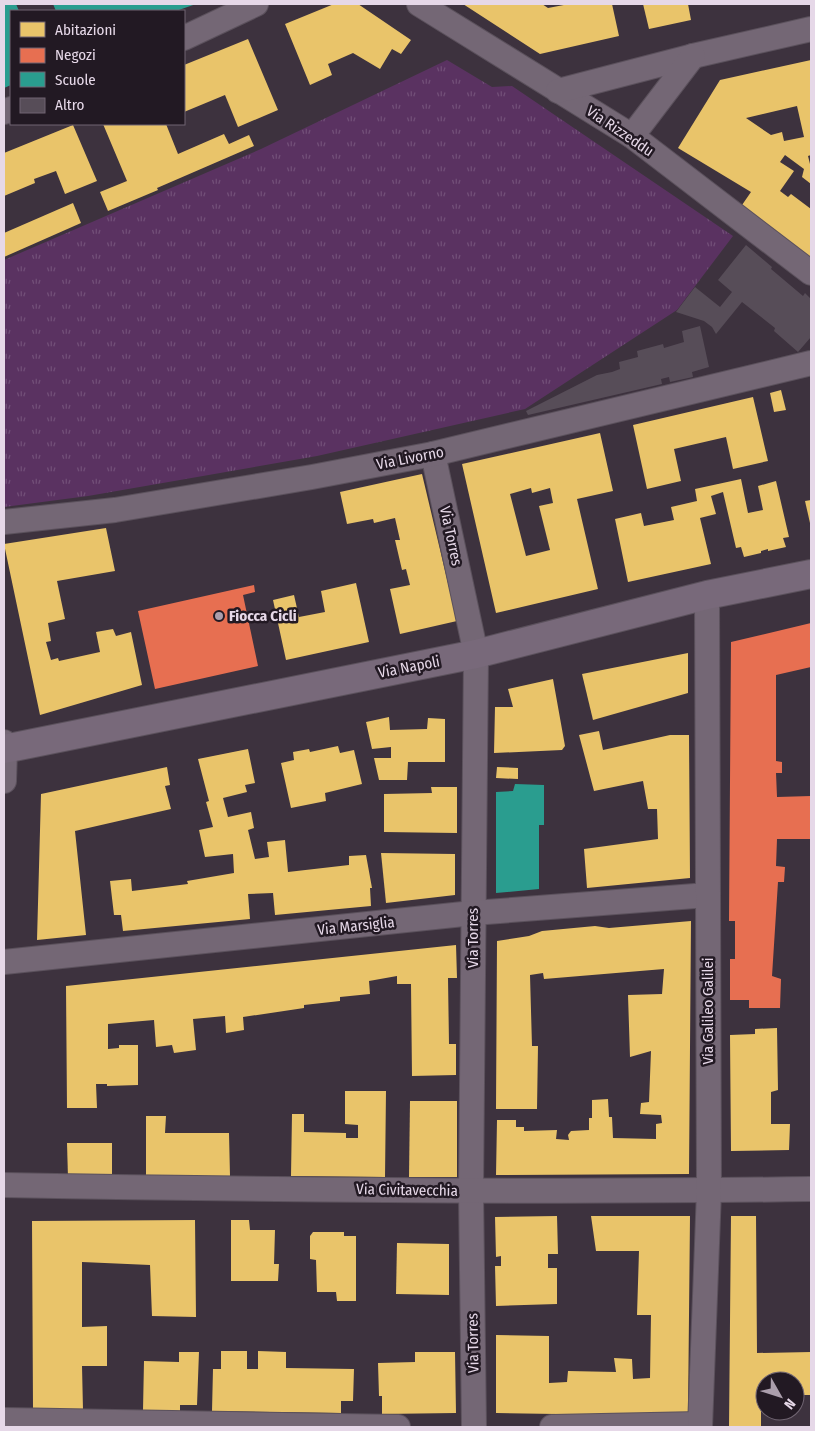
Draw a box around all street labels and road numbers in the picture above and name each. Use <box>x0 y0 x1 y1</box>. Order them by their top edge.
street label: Via Rizzeddu <box>583 102 657 160</box>
street label: Via Livorno <box>375 443 445 473</box>
street label: Via Torres <box>436 505 466 567</box>
street label: Via Napoli <box>377 652 441 682</box>
street label: Via Torres <box>464 908 482 968</box>
street label: Via Marsiglia <box>316 913 396 939</box>
street label: Via Galileo Galilei <box>699 957 717 1065</box>
street label: Via Civitavecchia <box>356 1180 458 1200</box>
street label: Via Torres <box>463 1313 483 1373</box>

